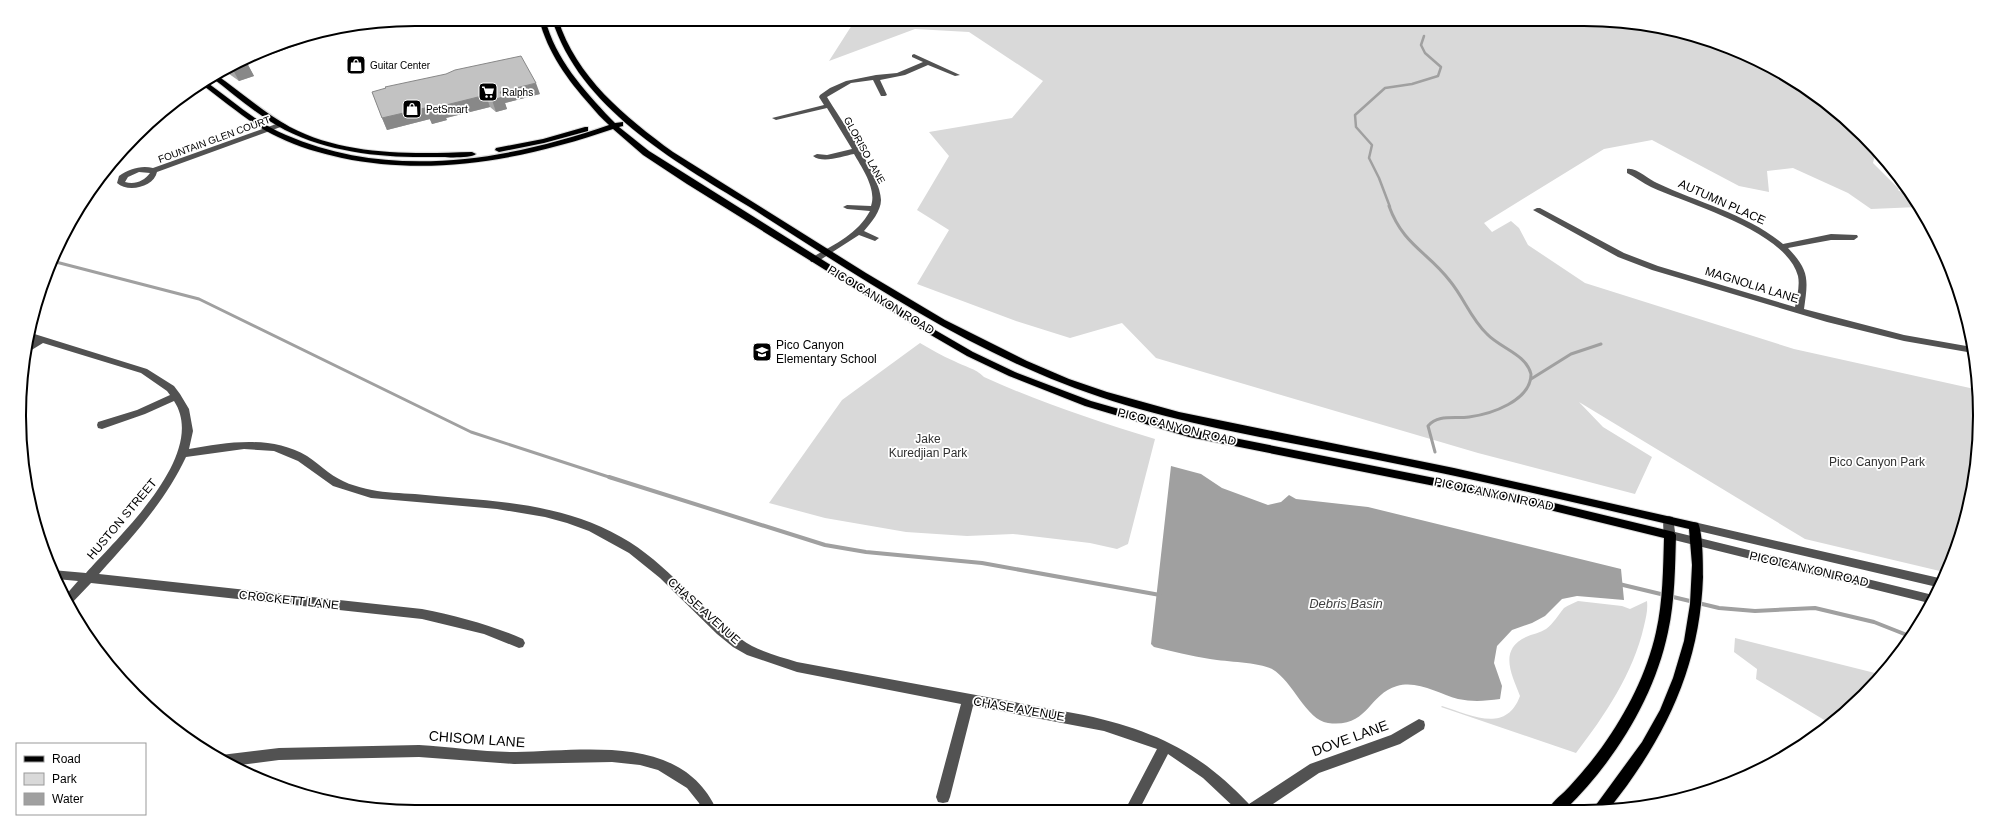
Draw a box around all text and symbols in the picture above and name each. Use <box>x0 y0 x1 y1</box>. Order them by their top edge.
shop icon: Guitar Center <box>345 54 367 76</box>
place label: Guitar Center <box>370 60 431 71</box>
supermarket icon: Ralphs <box>477 81 499 103</box>
place label: Ralphs <box>502 87 533 98</box>
shop icon: PetSmart <box>401 98 423 120</box>
place label: PetSmart <box>426 104 468 115</box>
street label: FOUNTAIN GLEN COURT <box>157 114 272 165</box>
street label: GLORISO LANE <box>842 115 888 186</box>
street label: AUTUMN PLACE <box>1676 176 1768 228</box>
street label: PICO CANYON ROAD <box>825 263 937 338</box>
street label: MAGNOLIA LANE <box>1703 264 1801 306</box>
place label: Pico Canyon Elementary School <box>776 338 877 366</box>
school or university icon: Pico Canyon Elementary School <box>751 341 773 363</box>
street label: PICO CANYON ROAD <box>1116 405 1238 449</box>
park label: Jake Kuredjian Park <box>889 432 968 460</box>
park label: Pico Canyon Park <box>1829 455 1926 469</box>
street label: PICO CANYON ROAD <box>1433 474 1555 514</box>
street label: HUSTON STREET <box>84 475 160 562</box>
street label: PICO CANYON ROAD <box>1748 548 1870 590</box>
street label: CHASE AVENUE <box>665 575 743 647</box>
street label: CROCKETT LANE <box>238 588 340 612</box>
water label: Debris Basin <box>1309 596 1383 611</box>
street label: CHASE AVENUE <box>972 694 1066 724</box>
street label: DOVE LANE <box>1310 717 1390 759</box>
street label: CHISOM LANE <box>428 728 526 750</box>
legend <box>16 743 146 815</box>
text: Road <box>52 752 81 766</box>
text: Park <box>52 772 78 786</box>
text: Water <box>52 792 84 806</box>

